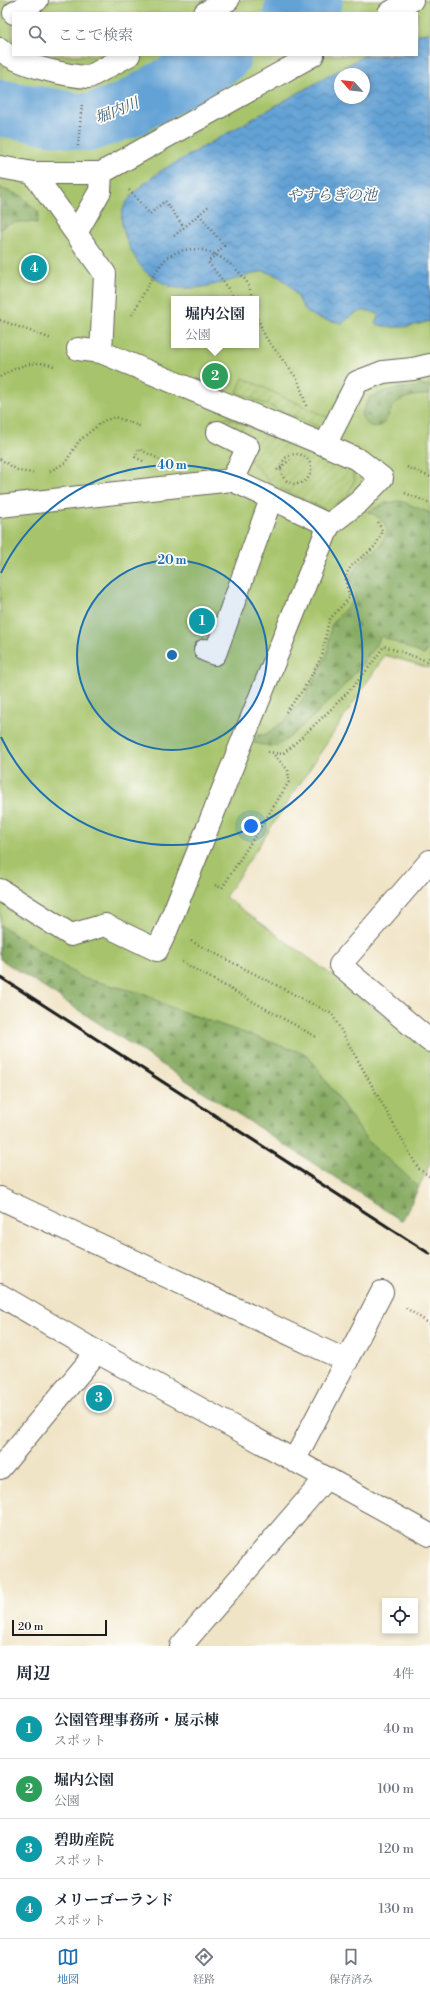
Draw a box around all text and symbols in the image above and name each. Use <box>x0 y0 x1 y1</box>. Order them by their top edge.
search box <box>12 12 418 56</box>
icon: search <box>26 23 48 45</box>
text: ここで検索 <box>58 26 133 45</box>
north arrow <box>334 68 370 104</box>
water label: 堀内川 <box>93 93 143 128</box>
water label: やすらぎの池 <box>287 186 379 205</box>
pin: 4 <box>21 253 47 283</box>
popup <box>171 296 259 348</box>
text: 堀内公園 <box>185 305 245 324</box>
text: 公園 <box>185 327 211 343</box>
pin: 2 <box>202 361 228 391</box>
text: 40 m <box>157 458 187 473</box>
text: 20 m <box>157 553 187 568</box>
pin: 1 <box>189 606 215 636</box>
centre of rings <box>165 648 179 662</box>
your location <box>241 816 261 836</box>
pin: 3 <box>86 1383 112 1413</box>
map controls <box>382 1598 418 1634</box>
button: locate <box>382 1598 418 1634</box>
scale bar <box>12 1618 107 1637</box>
text: 20 m <box>18 1620 43 1634</box>
text: 周辺 <box>16 1663 50 1685</box>
text: 4件 <box>393 1666 414 1682</box>
text: 公園管理事務所・展示棟 <box>54 1711 219 1730</box>
text: 1 <box>26 1721 32 1737</box>
text: 40 m <box>384 1721 414 1737</box>
text: スポット <box>54 1733 106 1749</box>
text: 堀内公園 <box>54 1771 114 1790</box>
text: 2 <box>25 1781 33 1797</box>
text: 100 m <box>378 1781 414 1797</box>
text: 公園 <box>54 1793 80 1809</box>
text: 碧助産院 <box>54 1831 114 1850</box>
text: 3 <box>25 1841 33 1857</box>
text: 120 m <box>378 1841 414 1857</box>
text: スポット <box>54 1853 106 1869</box>
text: メリーゴーランド <box>54 1891 174 1910</box>
text: 4 <box>25 1901 33 1917</box>
text: 130 m <box>379 1901 414 1917</box>
text: スポット <box>54 1913 106 1929</box>
tab: 地図 <box>57 1946 79 1987</box>
tab: 経路 <box>193 1946 215 1987</box>
tab: 保存済み <box>329 1946 373 1987</box>

